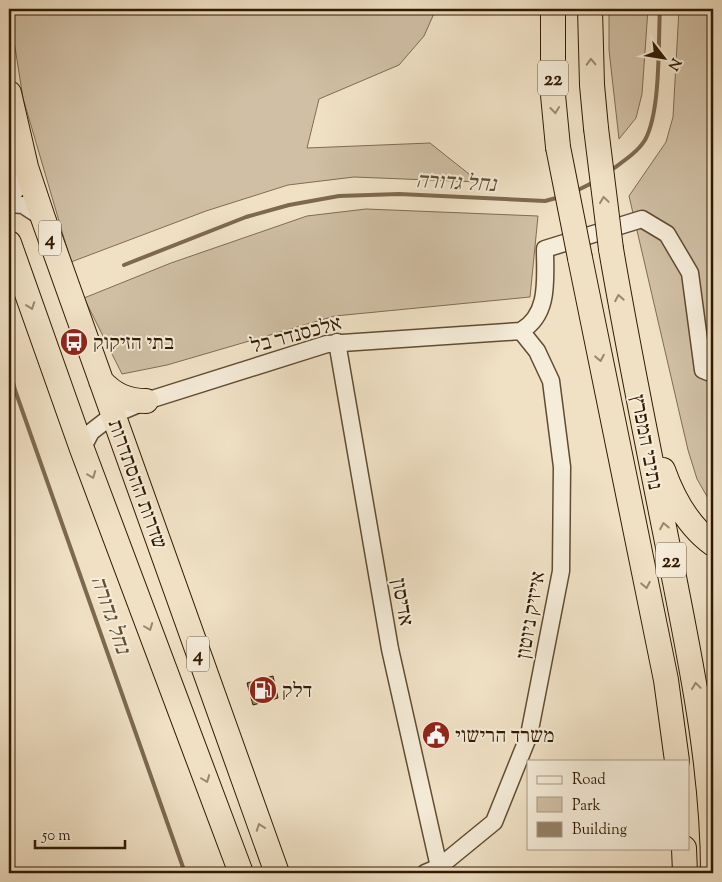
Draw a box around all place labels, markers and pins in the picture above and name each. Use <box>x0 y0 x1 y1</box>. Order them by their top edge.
bus stop icon: בתי הזיקוק <box>59 327 89 357</box>
place label: בתי הזיקוק <box>93 329 174 359</box>
fuel station icon: דלק <box>248 675 278 705</box>
place label: דלק <box>282 677 312 707</box>
public building icon: משרד הרישוי <box>421 720 451 750</box>
place label: משרד הרישוי <box>455 722 554 752</box>

